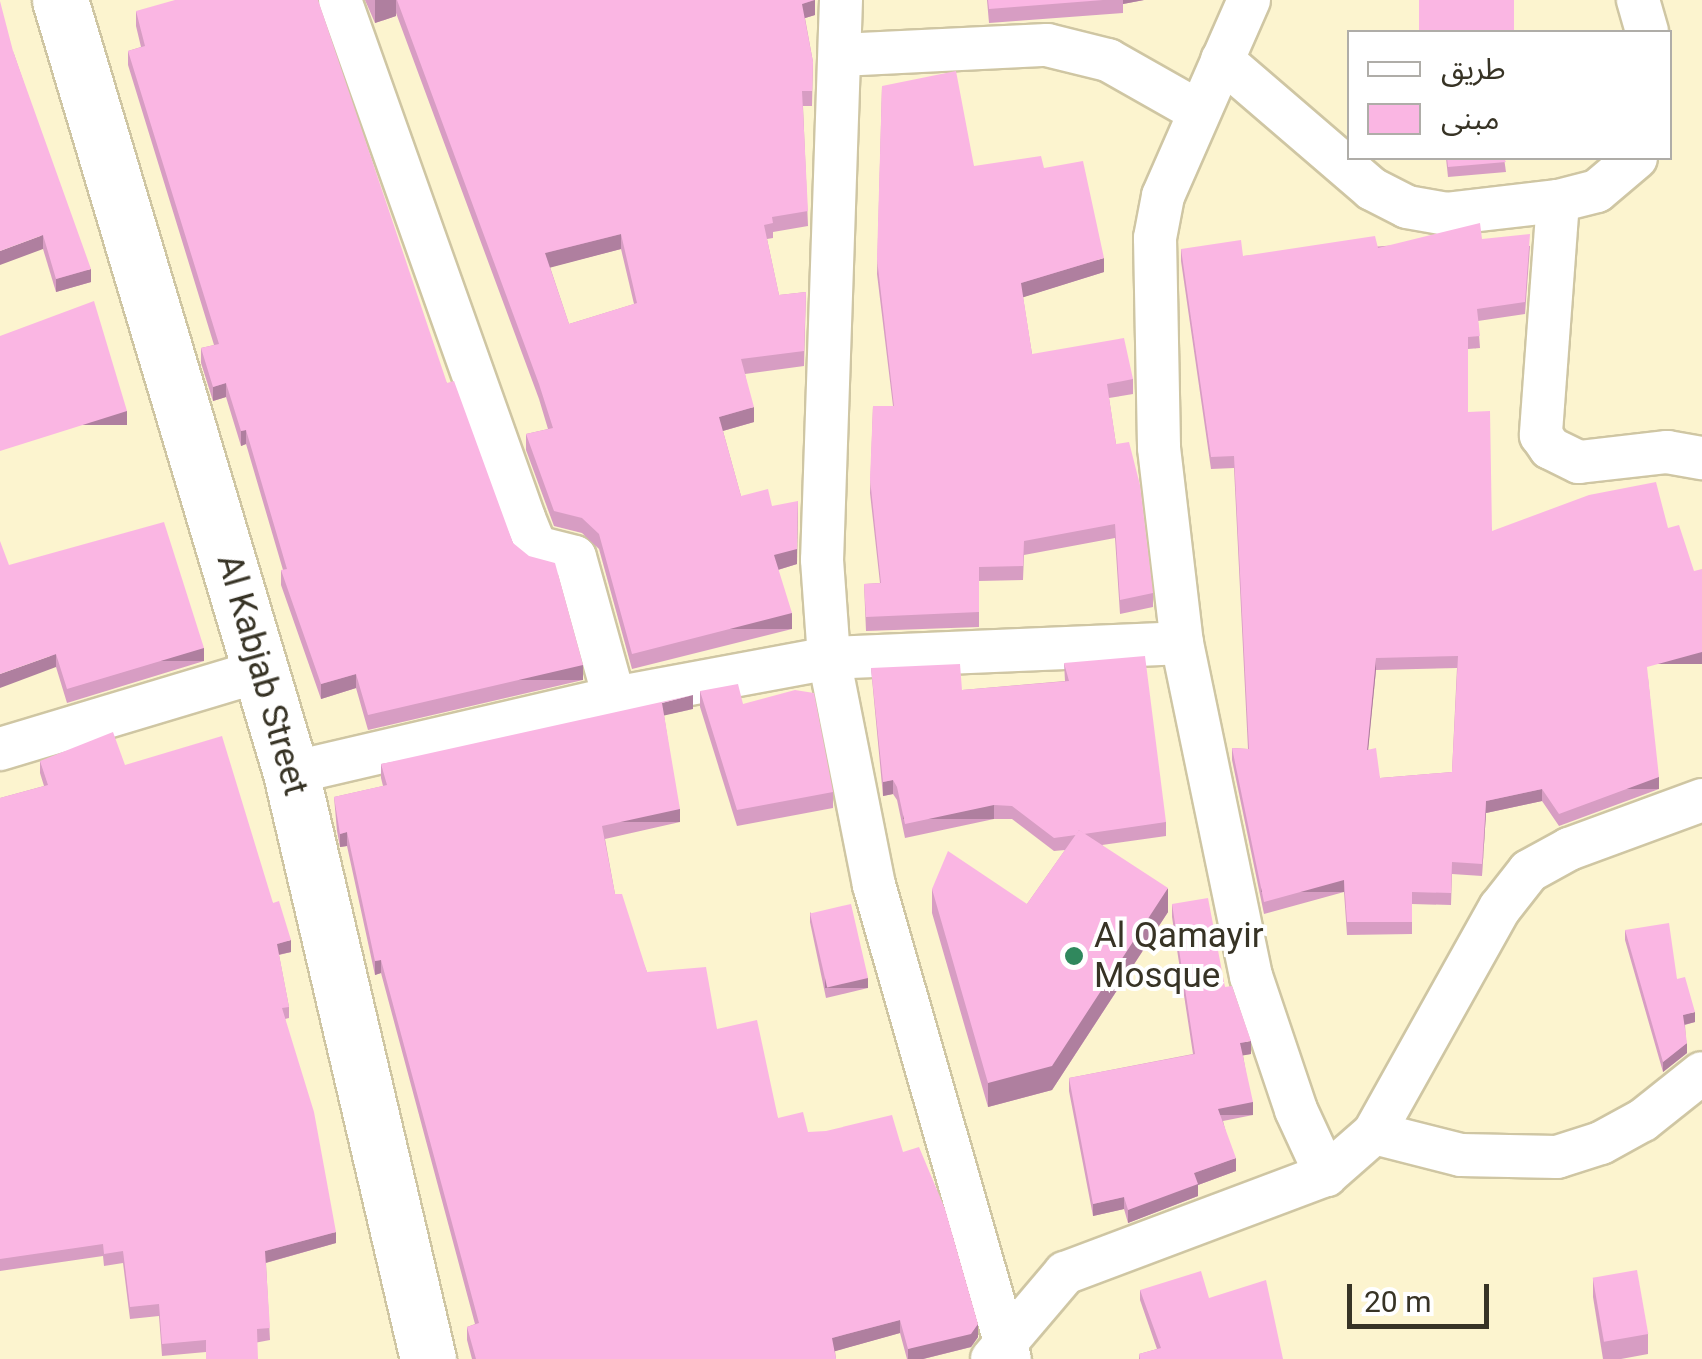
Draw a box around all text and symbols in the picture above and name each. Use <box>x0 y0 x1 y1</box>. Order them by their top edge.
legend <box>1347 30 1672 160</box>
text: طريق <box>1441 51 1506 86</box>
text: مبنى <box>1441 101 1499 136</box>
street label: Al Kabjab Street <box>208 550 316 800</box>
place label: Al Qamayir Mosque <box>1094 915 1264 997</box>
marker: Al Qamayir Mosque <box>1063 945 1085 967</box>
scale bar <box>1352 1264 1494 1326</box>
text: 20 m <box>1364 1284 1431 1319</box>

